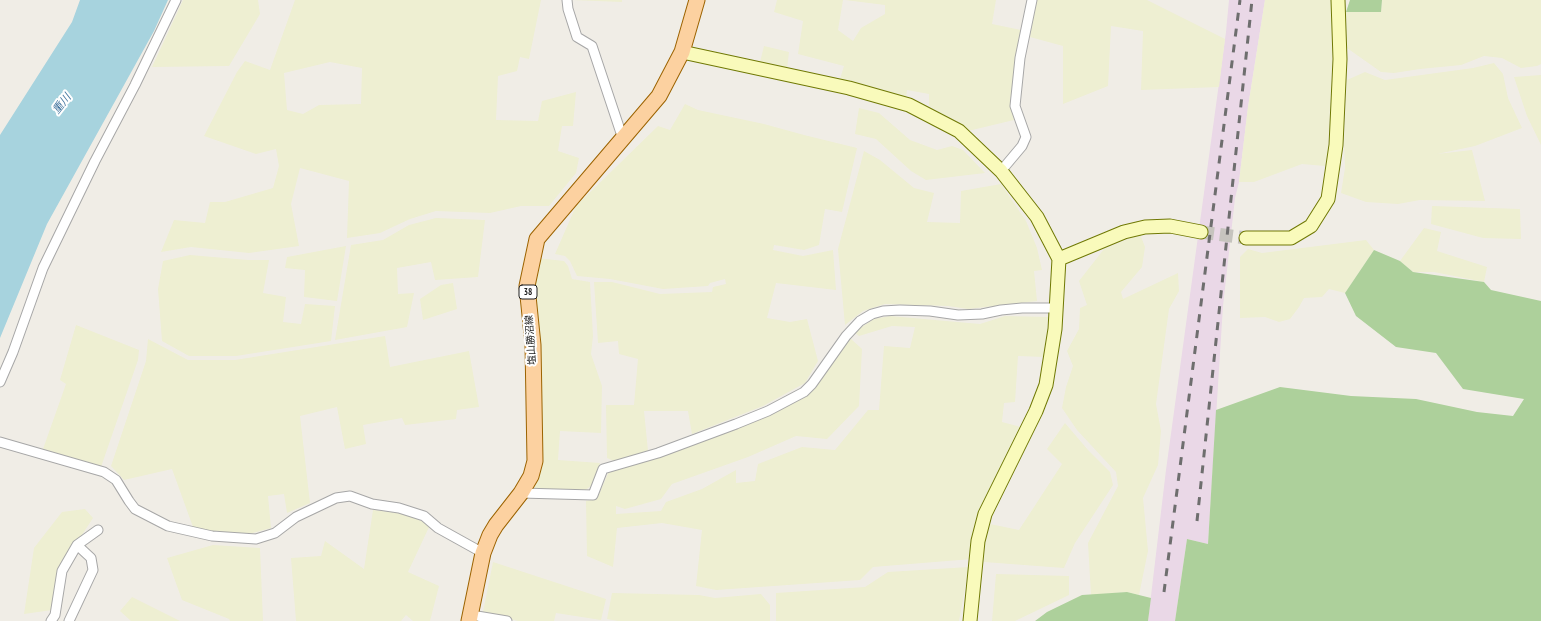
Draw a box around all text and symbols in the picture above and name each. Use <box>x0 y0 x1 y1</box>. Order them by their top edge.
water label: 重川 <box>50 91 74 117</box>
road number: 38 <box>519 285 537 299</box>
street label: 塩山勝沼線 <box>523 315 539 365</box>

